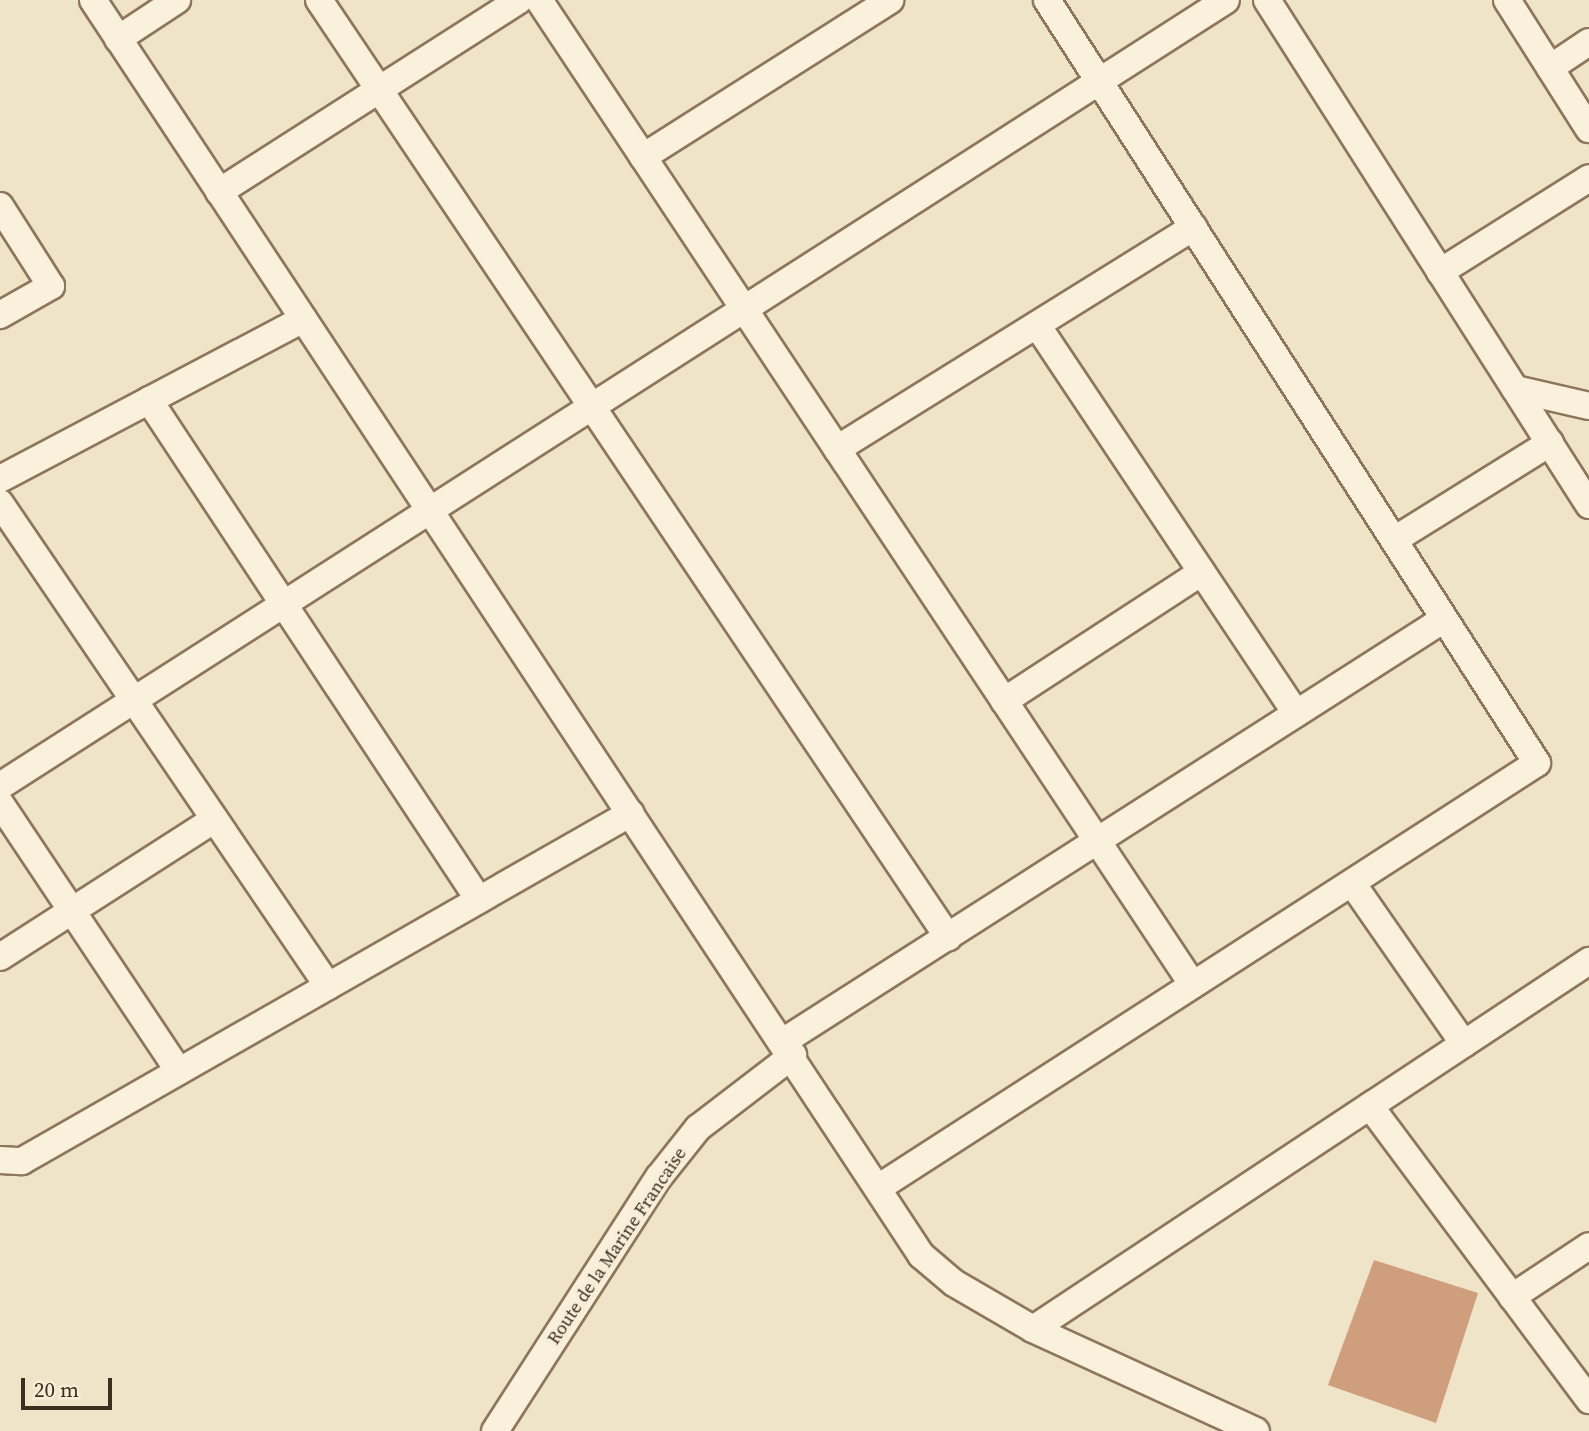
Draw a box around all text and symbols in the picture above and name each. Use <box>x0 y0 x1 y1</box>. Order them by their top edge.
street label: Route de la Marine Francaise <box>543 1143 691 1349</box>
scale bar <box>24 1364 116 1408</box>
text: 20 m <box>34 1375 79 1404</box>

